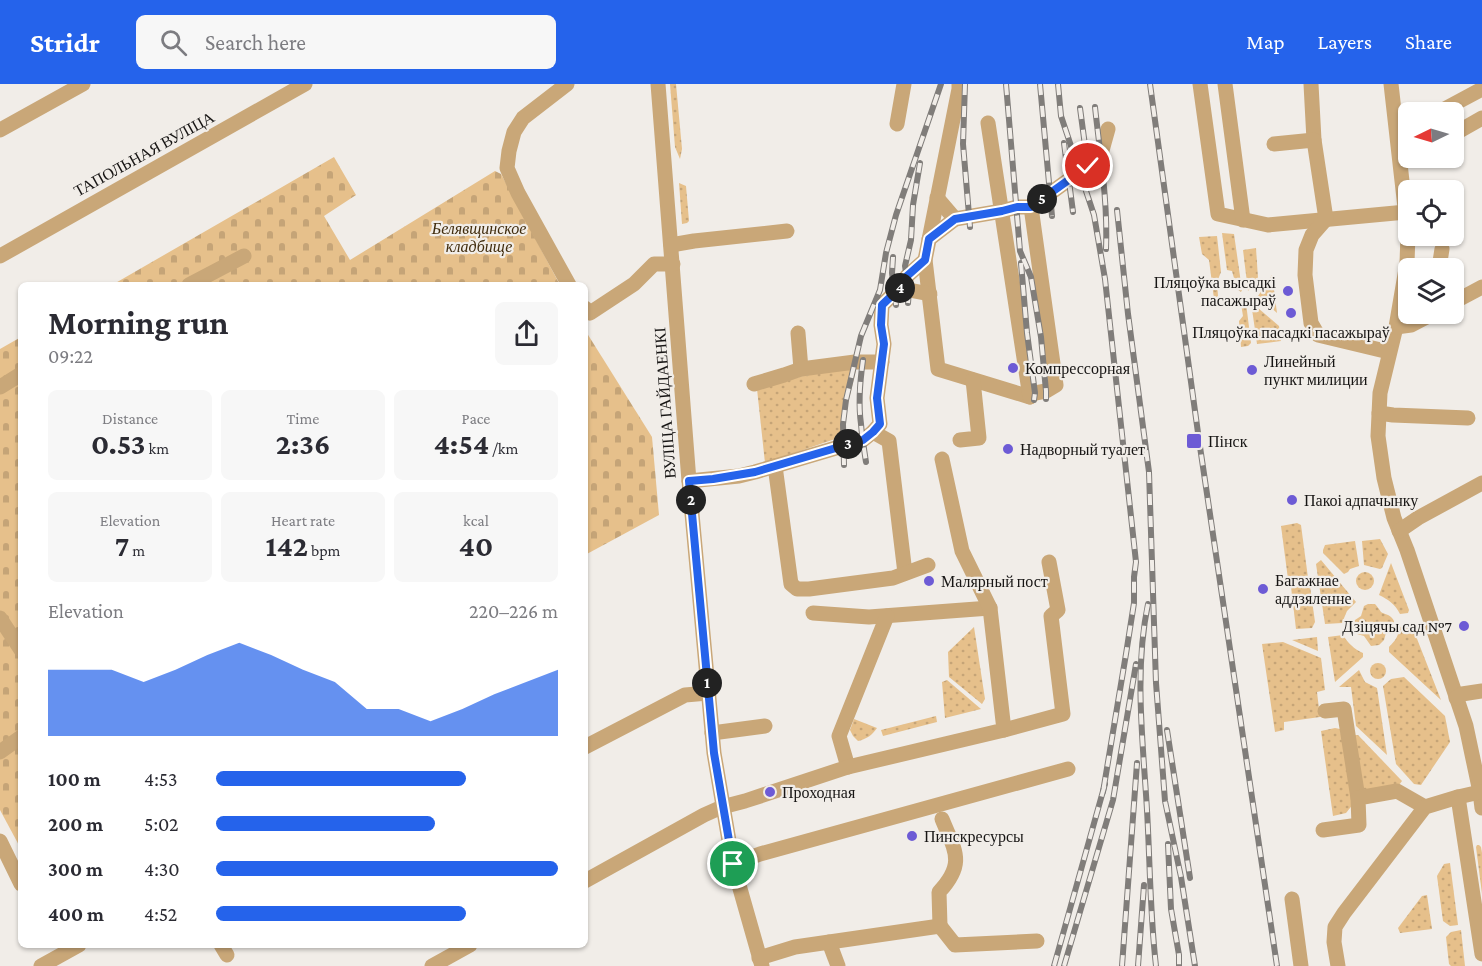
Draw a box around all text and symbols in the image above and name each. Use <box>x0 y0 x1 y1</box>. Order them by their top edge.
search box <box>136 15 556 69</box>
icon: search <box>157 26 190 59</box>
text: Stridr <box>30 27 100 58</box>
text: Search here <box>205 30 306 55</box>
text: Map <box>1246 30 1285 54</box>
text: Layers <box>1318 30 1372 54</box>
text: Share <box>1405 30 1452 54</box>
north arrow <box>1398 102 1464 168</box>
map controls <box>1398 102 1464 324</box>
street label: ТАПОЛЬНАЯ ВУЛІЦА <box>71 108 218 201</box>
pin <box>1062 140 1113 191</box>
icon: check <box>1071 149 1104 182</box>
button: locate <box>1398 180 1464 246</box>
pin: 5 <box>1027 184 1057 214</box>
text: 5 <box>1038 190 1046 207</box>
park label: Белявщинское кладбище <box>431 220 526 256</box>
button: layers <box>1398 258 1464 324</box>
pin: 4 <box>885 273 915 303</box>
place label: Пляцоўка высадкі пасажыраў <box>1154 274 1277 310</box>
text: 4 <box>896 279 904 296</box>
marker: Пляцоўка высадкі пасажыраў <box>1281 284 1295 298</box>
button: share <box>495 302 558 365</box>
text: Morning run <box>48 304 229 341</box>
marker: Пляцоўка пасадкі пасажыраў <box>1284 306 1298 320</box>
place label: Пляцоўка пасадкі пасажыраў <box>1192 324 1390 342</box>
street label: ВУЛІЦА ГАЙДАЕНКІ <box>650 327 680 479</box>
text: 09:22 <box>48 345 93 367</box>
place label: Линейный пункт милиции <box>1264 353 1368 389</box>
place label: Компрессорная <box>1025 360 1131 378</box>
marker: Компрессорная <box>1006 361 1020 375</box>
marker: Линейный пункт милиции <box>1245 363 1259 377</box>
text: Distance <box>102 410 158 427</box>
text: Time <box>287 410 319 427</box>
text: Pace <box>462 410 490 427</box>
text: 0.53 <box>91 427 145 460</box>
text: 2:36 <box>276 427 330 460</box>
text: 4:54 <box>434 427 489 460</box>
pin: 3 <box>833 429 863 459</box>
marker: Пінск <box>1185 432 1203 450</box>
place label: Пінск <box>1208 433 1248 450</box>
text: 3 <box>844 435 852 452</box>
text: km <box>145 440 169 457</box>
text: /km <box>489 440 518 457</box>
place label: Надворный туалет <box>1020 441 1145 459</box>
marker: Надворный туалет <box>1001 442 1015 456</box>
pin: 2 <box>676 485 706 515</box>
text: 2 <box>687 491 695 508</box>
place label: Пакоі адпачынку <box>1304 492 1418 510</box>
marker: Пакоі адпачынку <box>1285 493 1299 507</box>
text: Elevation <box>100 512 160 529</box>
text: Heart rate <box>271 512 335 529</box>
text: kcal <box>463 512 489 529</box>
text: 7 <box>115 529 129 562</box>
text: 142 <box>266 529 308 562</box>
text: 40 <box>459 529 493 562</box>
text: m <box>129 542 145 559</box>
text: bpm <box>308 542 340 559</box>
place label: Багажнае аддзяленне <box>1275 572 1352 608</box>
place label: Малярный пост <box>941 573 1048 591</box>
marker: Малярный пост <box>922 574 936 588</box>
marker: Багажнае аддзяленне <box>1256 582 1270 596</box>
text: Elevation <box>48 600 124 622</box>
text: 220–226 m <box>469 600 558 622</box>
place label: Дзіцячы сад №7 <box>1342 618 1453 636</box>
marker: Дзіцячы сад №7 <box>1457 619 1471 633</box>
pin: 1 <box>692 668 722 698</box>
text: 1 <box>704 674 710 691</box>
text: 100 m <box>48 768 101 790</box>
text: 4:53 <box>144 768 177 790</box>
place label: Проходная <box>782 784 856 802</box>
marker: Проходная <box>763 785 777 799</box>
text: 200 m <box>48 813 103 835</box>
text: 5:02 <box>144 813 179 835</box>
place label: Пинскресурсы <box>924 828 1024 846</box>
marker: Пинскресурсы <box>905 829 919 843</box>
pin <box>707 838 758 889</box>
icon: arrive <box>716 847 749 880</box>
text: 300 m <box>48 858 103 880</box>
text: 4:30 <box>144 858 180 880</box>
text: 400 m <box>48 903 104 925</box>
text: 4:52 <box>144 903 177 925</box>

